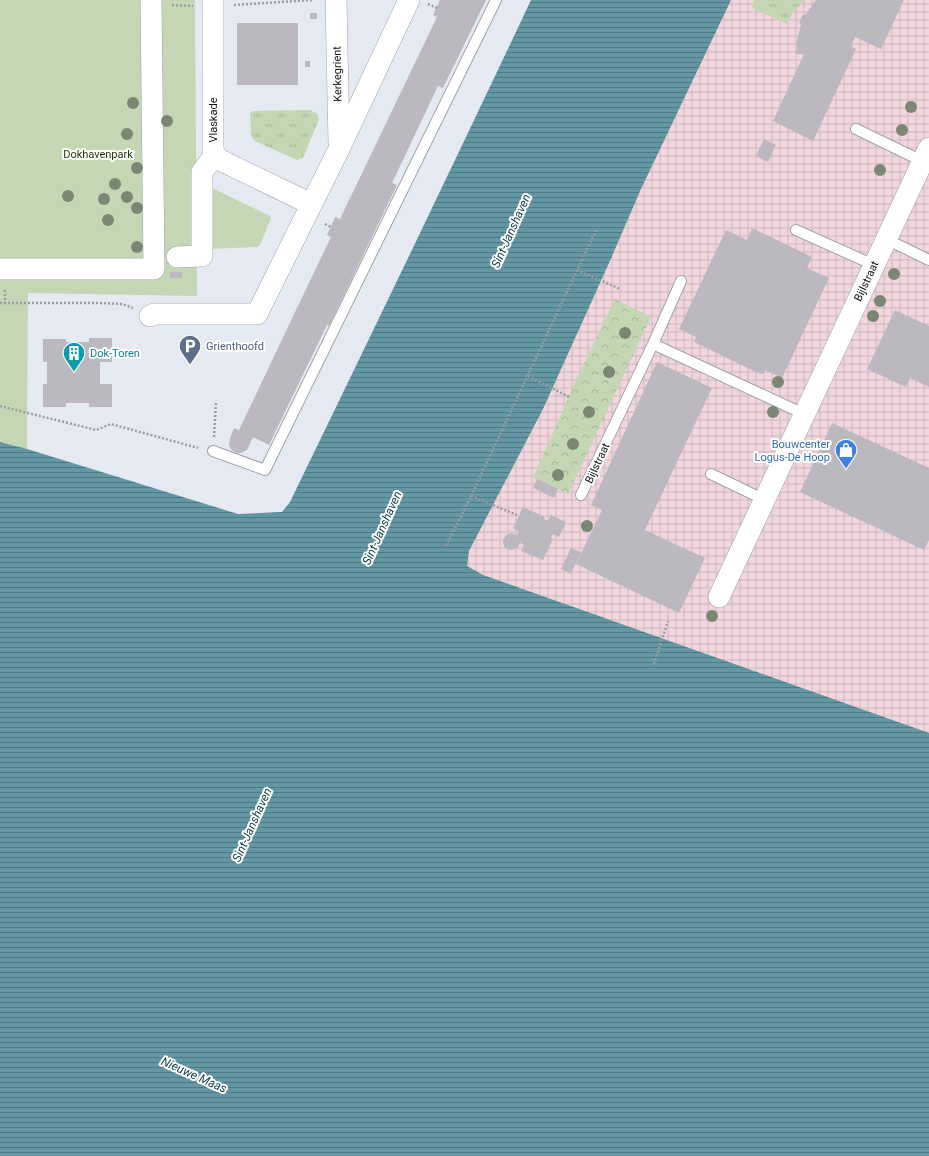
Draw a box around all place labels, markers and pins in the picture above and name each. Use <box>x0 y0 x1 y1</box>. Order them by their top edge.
parking icon: Grienthoofd <box>177 333 203 366</box>
building icon: Dok-Toren <box>61 340 87 373</box>
place label: Grienthoofd <box>206 340 264 353</box>
place label: Dok-Toren <box>90 347 140 360</box>
shop icon: Bouwcenter Logus-De Hoop <box>833 437 859 470</box>
place label: Bouwcenter Logus-De Hoop <box>754 438 830 464</box>

